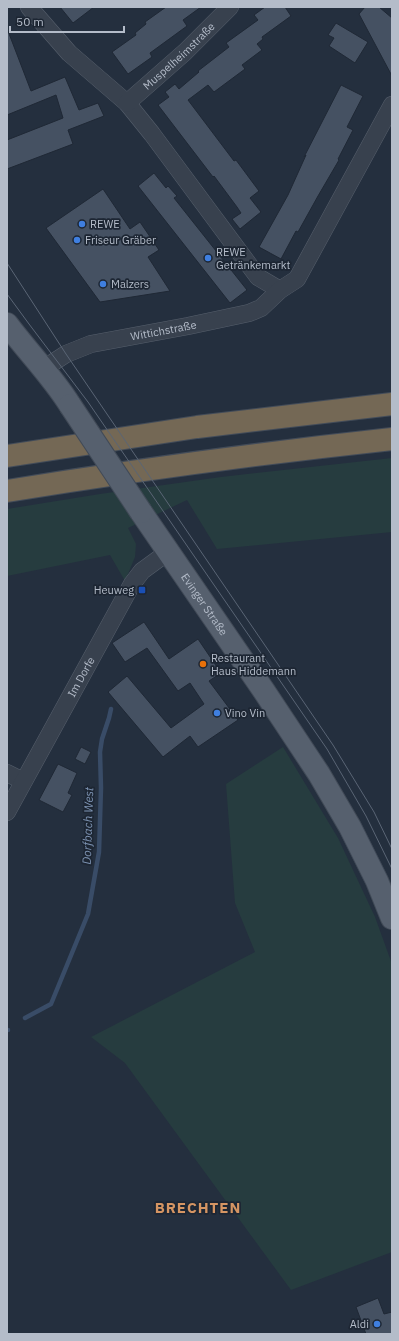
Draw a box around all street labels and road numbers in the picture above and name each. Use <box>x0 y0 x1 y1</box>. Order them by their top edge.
street label: Muspelheimstraße <box>140 19 218 93</box>
street label: Wittichstraße <box>129 317 198 344</box>
street label: Evinger Straße <box>178 570 231 638</box>
street label: Im Dorfe <box>64 654 98 700</box>

